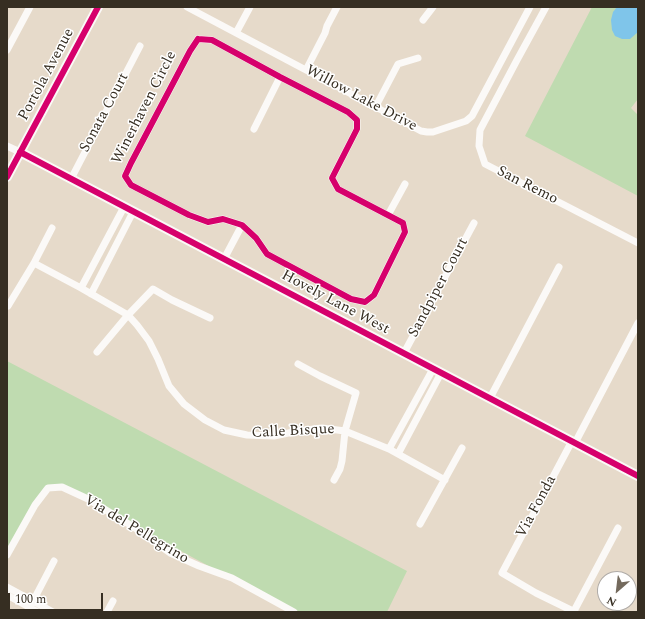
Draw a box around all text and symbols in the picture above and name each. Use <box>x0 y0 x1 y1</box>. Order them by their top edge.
street label: Portola Avenue <box>15 26 79 124</box>
street label: Winerhaven Circle <box>109 48 181 168</box>
street label: Willow Lake Drive <box>302 62 420 136</box>
street label: Sonata Court <box>77 70 133 156</box>
street label: San Remo <box>493 163 561 209</box>
street label: Sandpiper Court <box>405 235 473 341</box>
street label: Hovely Lane West <box>278 267 392 339</box>
street label: Calle Bisque <box>251 421 335 443</box>
street label: Via Fonda <box>513 473 561 541</box>
street label: Via del Pellegrino <box>80 492 192 568</box>
north arrow <box>597 571 637 611</box>
scale bar <box>10 585 105 611</box>
text: 100 m <box>15 590 46 609</box>
text: N <box>604 592 620 611</box>

